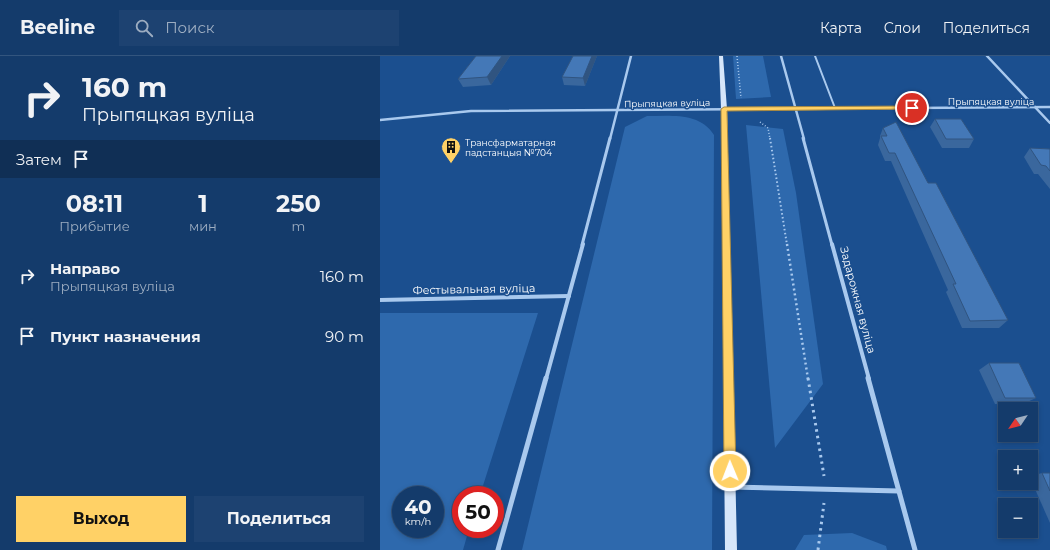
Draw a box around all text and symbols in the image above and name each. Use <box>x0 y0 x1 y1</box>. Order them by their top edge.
search box <box>119 10 399 46</box>
text: Beeline <box>20 16 95 39</box>
icon: search <box>133 17 155 39</box>
text: Поиск <box>165 18 215 37</box>
text: Карта <box>820 19 862 37</box>
text: Слои <box>884 19 921 37</box>
text: Поделиться <box>943 19 1030 37</box>
text: 160 m <box>82 70 167 104</box>
icon: right <box>16 72 68 124</box>
pin <box>895 91 929 125</box>
street label: Прыпяцкая вуліца <box>948 96 1034 107</box>
street label: Прыпяцкая вуліца <box>624 97 710 109</box>
icon: arrive <box>901 97 923 119</box>
text: Прыпяцкая вуліца <box>82 104 255 126</box>
building icon: Трансфарматарная падстанцыя №704 <box>440 136 462 164</box>
place label: Трансфарматарная падстанцыя №704 <box>465 137 556 158</box>
icon: arrive <box>70 148 92 170</box>
text: Затем <box>16 150 62 169</box>
text: 08:11 <box>66 189 123 218</box>
text: 1 <box>198 189 208 218</box>
text: 250 <box>276 189 321 218</box>
text: Прибытие <box>59 218 130 234</box>
text: мин <box>189 218 217 234</box>
text: m <box>292 218 305 234</box>
street label: Задарожная вуліца <box>837 245 879 355</box>
text: Направо <box>50 259 120 278</box>
icon: right <box>16 265 38 287</box>
text: 160 m <box>320 267 364 286</box>
text: Прыпяцкая вуліца <box>50 278 175 294</box>
street label: Фестывальная вуліца <box>412 281 536 297</box>
icon: arrive <box>16 325 38 347</box>
text: Пункт назначения <box>50 327 201 346</box>
text: 90 m <box>325 327 364 346</box>
north arrow <box>998 402 1038 442</box>
map controls <box>998 402 1038 538</box>
position arrow <box>709 450 751 492</box>
button: + <box>998 450 1038 490</box>
speed limit sign: 50 <box>452 486 504 538</box>
text: 40 <box>404 495 432 519</box>
button: Выход <box>16 496 186 542</box>
button: Поделиться <box>194 496 364 542</box>
button: − <box>998 498 1038 538</box>
text: km/h <box>405 515 431 528</box>

